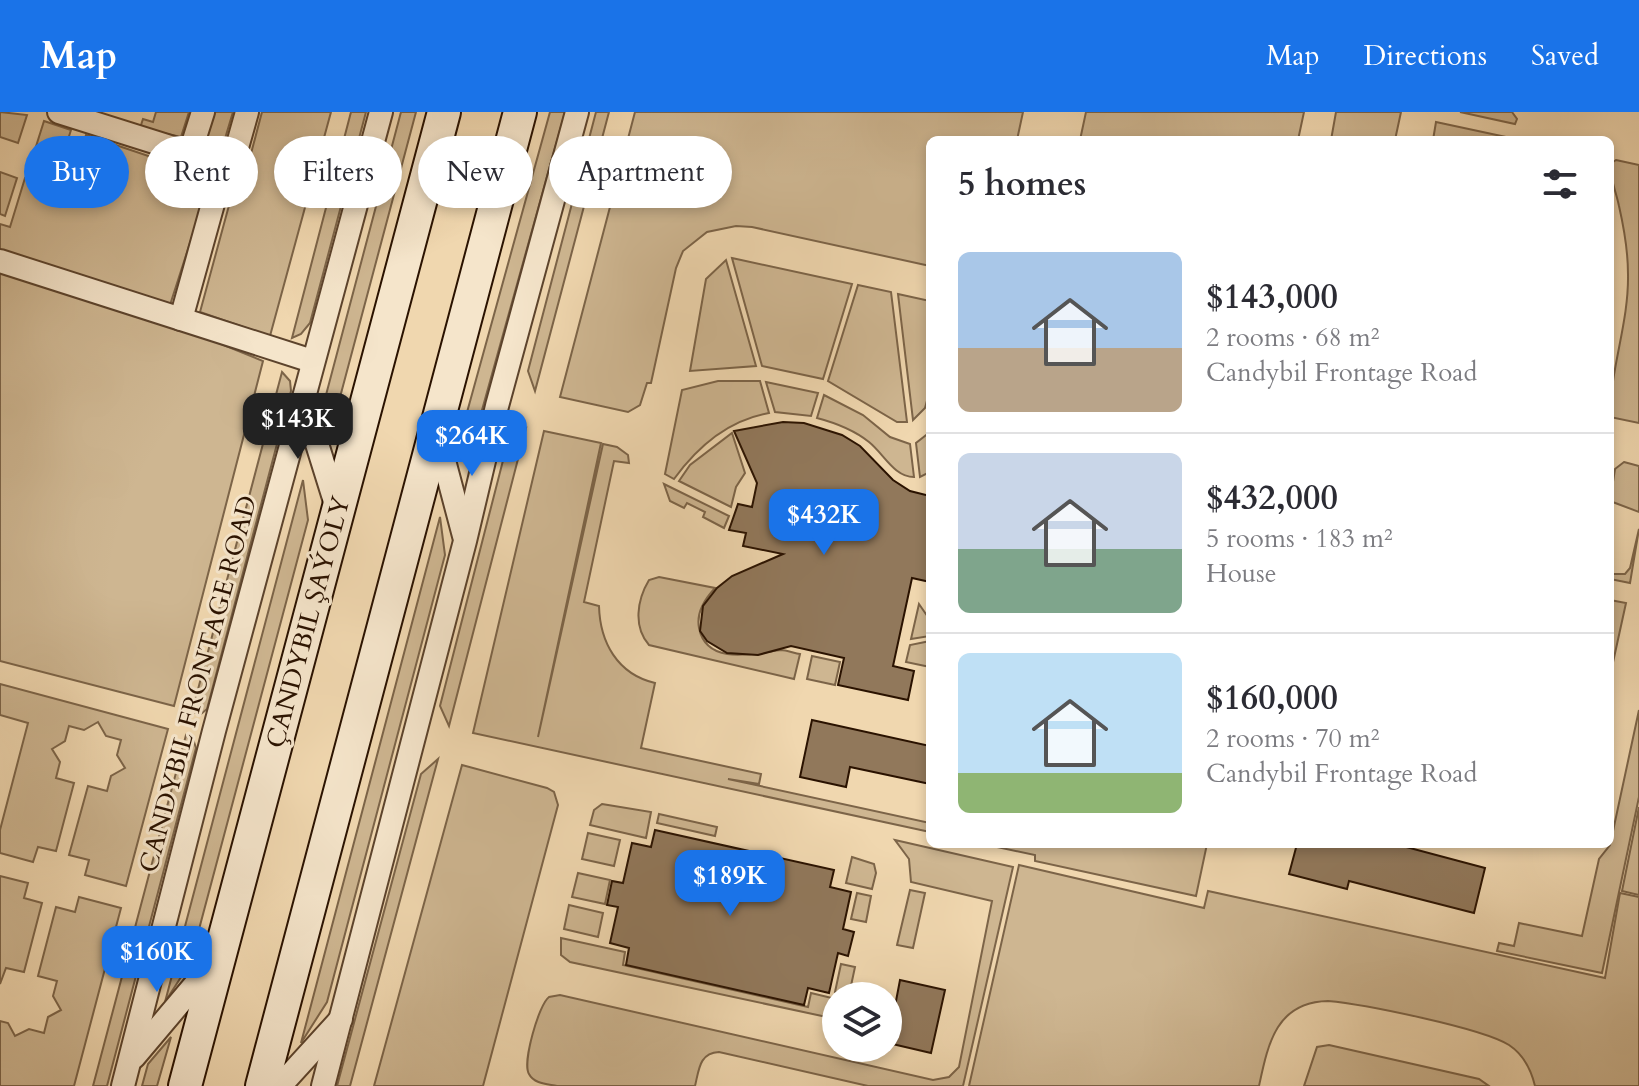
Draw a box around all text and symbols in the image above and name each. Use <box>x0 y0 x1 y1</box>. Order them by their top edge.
text: Map <box>40 30 117 82</box>
text: Map <box>1266 37 1320 75</box>
text: Directions <box>1364 37 1487 75</box>
text: Saved <box>1531 37 1599 75</box>
chip: Buy <box>24 136 129 208</box>
chip: Rent <box>145 136 258 208</box>
chip: Filters <box>274 136 402 208</box>
chip: New <box>418 136 533 208</box>
chip: Apartment <box>549 136 732 208</box>
text: 5 homes <box>958 161 1086 207</box>
icon: filters <box>1538 162 1582 206</box>
text: $143,000 <box>1206 274 1338 320</box>
icon: home <box>1022 284 1118 380</box>
text: 2 rooms · 68 m² <box>1206 320 1379 355</box>
text: Candybil Frontage Road <box>1206 355 1477 390</box>
pin: $143K <box>242 393 354 461</box>
text: $143K <box>261 401 335 436</box>
pin: $264K <box>416 410 528 478</box>
text: $264K <box>435 418 509 453</box>
text: $432,000 <box>1206 475 1338 521</box>
icon: home <box>1022 485 1118 581</box>
pin: $432K <box>768 489 880 557</box>
street label: CANDYBIL FRONTAGE ROAD <box>131 492 265 876</box>
street label: ÇANDYBIL ŞAÝOLY <box>258 492 359 752</box>
text: $432K <box>787 497 861 532</box>
text: 5 rooms · 183 m² <box>1206 521 1393 556</box>
text: House <box>1206 556 1277 591</box>
text: $160,000 <box>1206 675 1338 721</box>
icon: home <box>1022 685 1118 781</box>
text: 2 rooms · 70 m² <box>1206 721 1379 756</box>
text: Candybil Frontage Road <box>1206 756 1477 791</box>
pin: $189K <box>674 850 786 918</box>
text: $189K <box>693 858 767 893</box>
pin: $160K <box>101 926 213 994</box>
text: $160K <box>120 934 194 969</box>
map controls <box>822 982 902 1062</box>
button: layers <box>822 982 902 1062</box>

